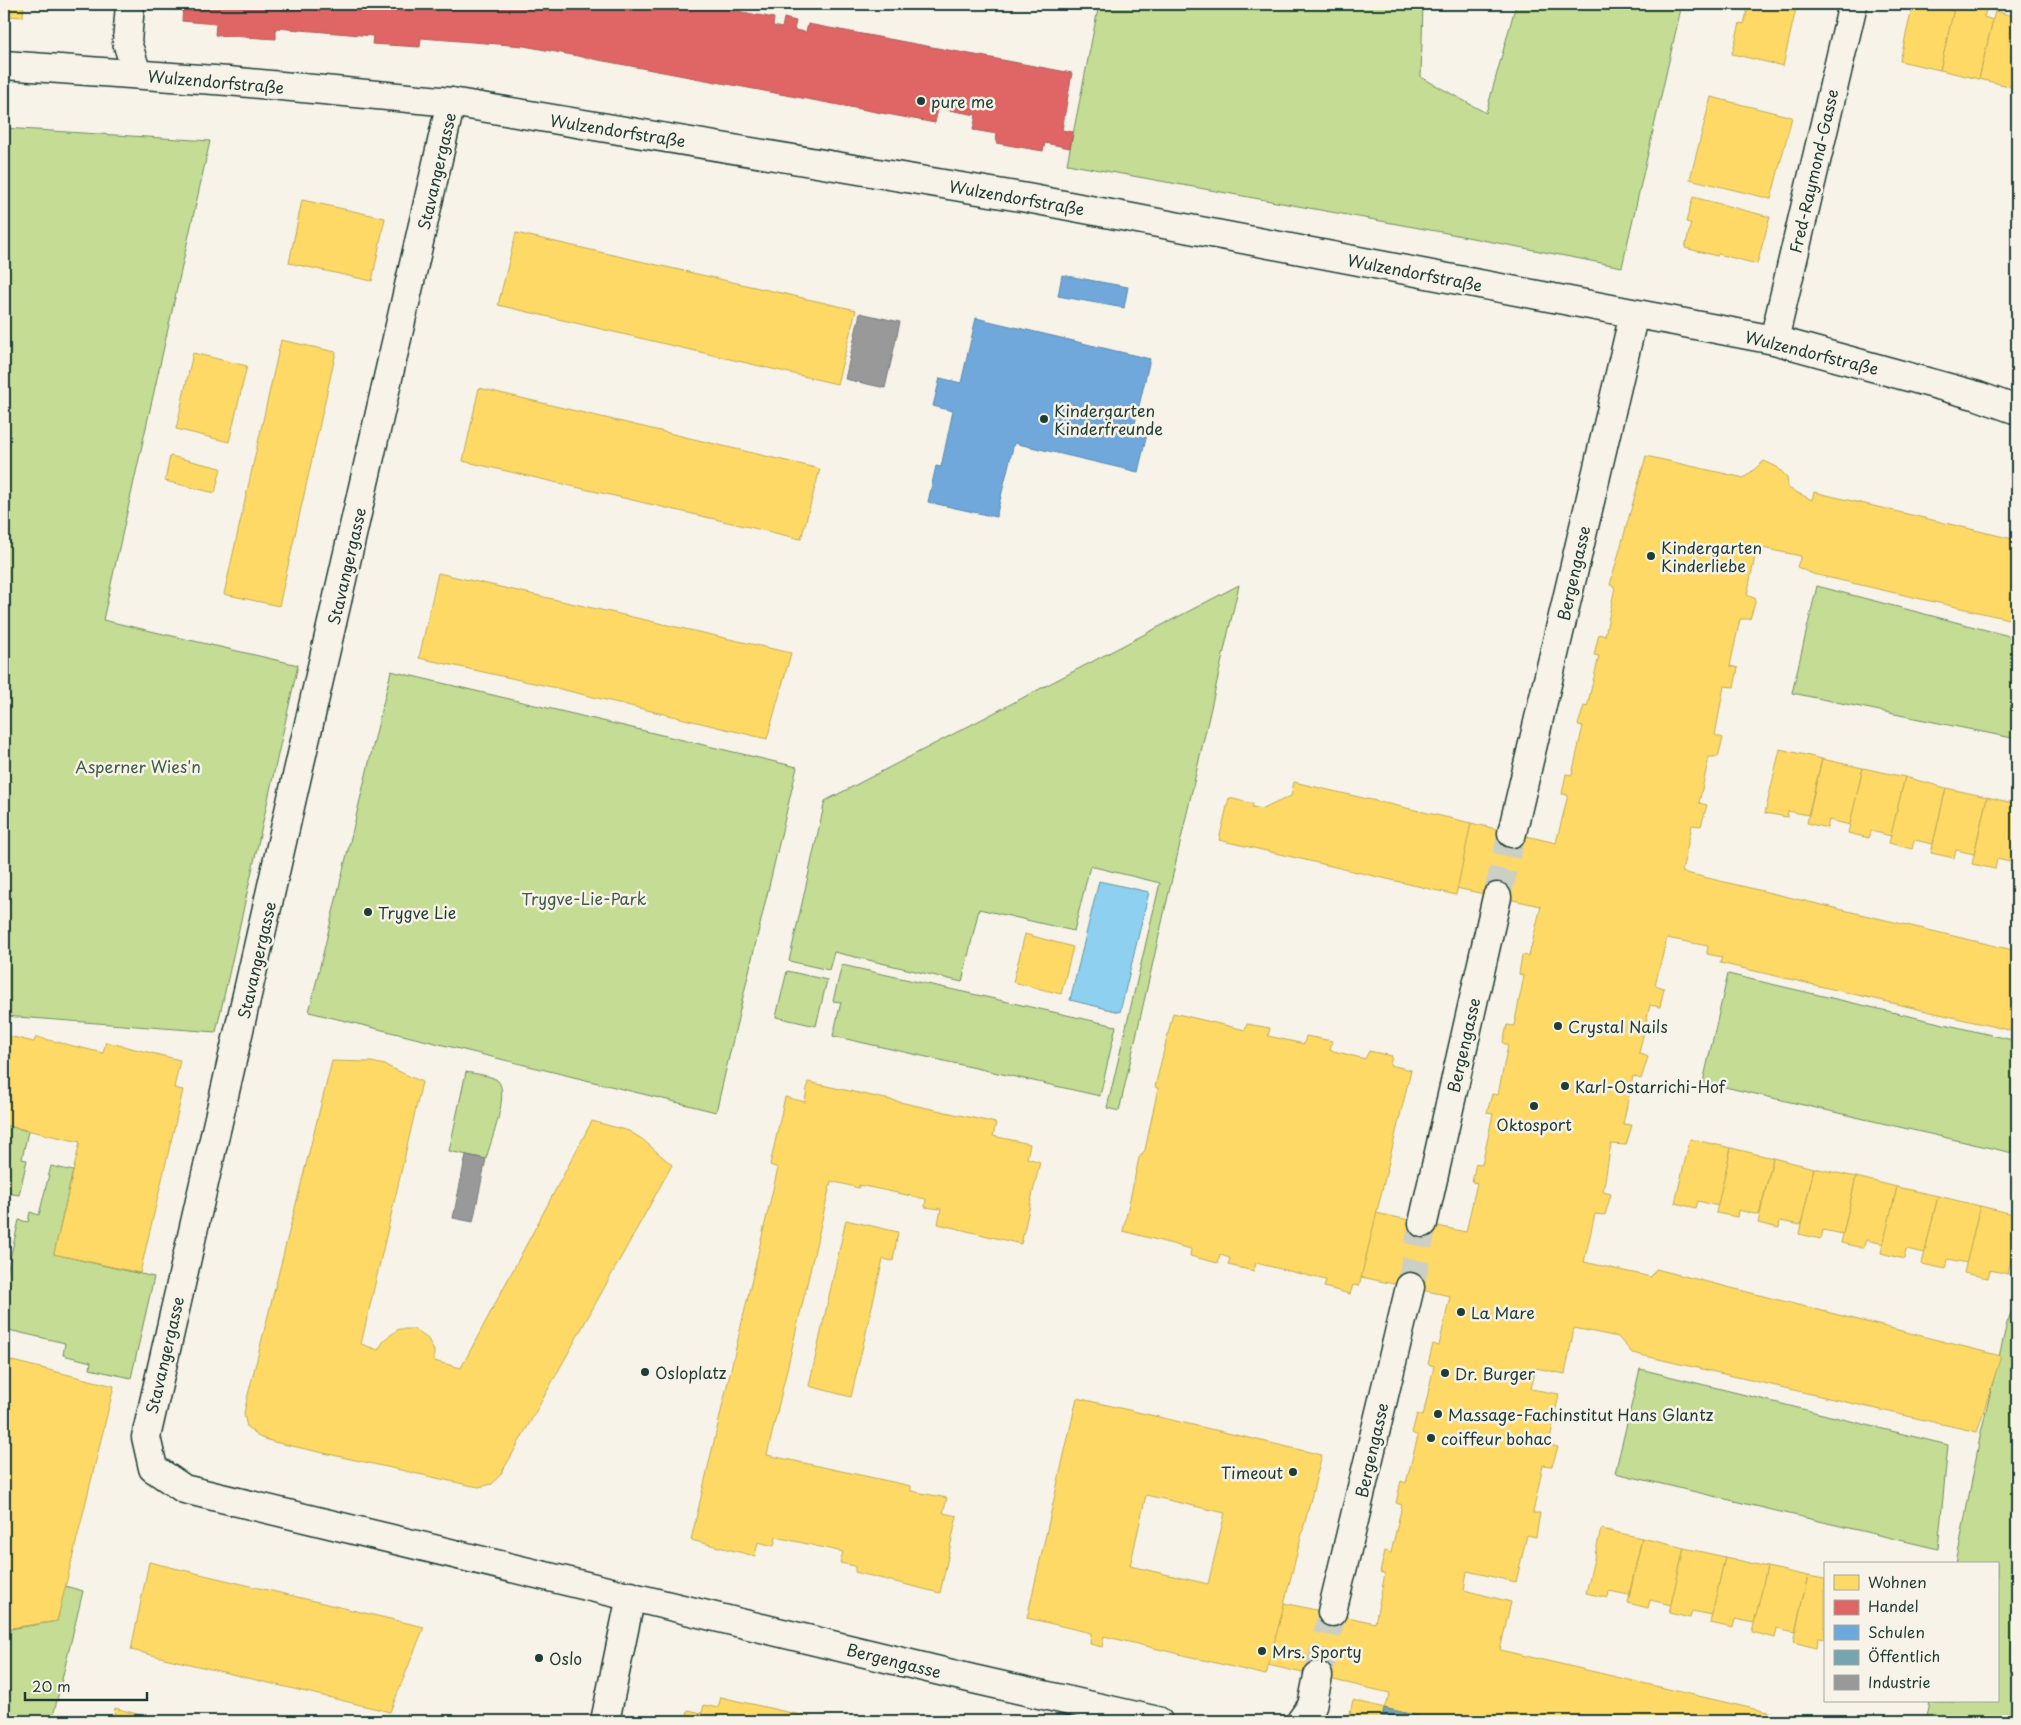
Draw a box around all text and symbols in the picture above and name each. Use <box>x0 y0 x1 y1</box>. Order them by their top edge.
street label: Wulzendorfstraße <box>147 63 285 99</box>
street label: Fred-Raymond-Gasse <box>1782 87 1844 255</box>
place label: pure me <box>931 89 994 113</box>
marker: pure me <box>915 95 927 107</box>
street label: Wulzendorfstraße <box>549 107 687 153</box>
street label: Stavangergasse <box>411 110 461 232</box>
street label: Wulzendorfstraße <box>948 173 1086 221</box>
street label: Wulzendorfstraße <box>1346 247 1484 297</box>
street label: Wulzendorfstraße <box>1743 324 1881 380</box>
place label: Kindergarten Kinderfreunde <box>1054 398 1163 440</box>
marker: Kindergarten Kinderfreunde <box>1038 413 1050 425</box>
street label: Stavangergasse <box>321 505 371 627</box>
street label: Bergengasse <box>1550 523 1596 623</box>
place label: Kindergarten Kinderliebe <box>1661 535 1762 577</box>
marker: Kindergarten Kinderliebe <box>1645 550 1657 562</box>
park label: Asperner Wies'n <box>75 754 201 778</box>
park label: Trygve-Lie-Park <box>522 886 647 910</box>
street label: Stavangergasse <box>231 899 281 1021</box>
place label: Trygve Lie <box>378 900 456 924</box>
marker: Trygve Lie <box>362 906 374 918</box>
street label: Bergengasse <box>1440 995 1486 1095</box>
place label: Crystal Nails <box>1568 1014 1668 1038</box>
marker: Crystal Nails <box>1552 1020 1564 1032</box>
place label: Karl-Ostarrichi-Hof <box>1575 1074 1727 1098</box>
marker: Karl-Ostarrichi-Hof <box>1559 1080 1571 1092</box>
marker: Oktosport <box>1528 1100 1540 1112</box>
place label: Oktosport <box>1496 1112 1572 1136</box>
street label: Stavangergasse <box>139 1294 189 1416</box>
place label: La Mare <box>1471 1300 1535 1324</box>
marker: La Mare <box>1455 1306 1467 1318</box>
place label: Osloplatz <box>655 1360 727 1384</box>
place label: Dr. Burger <box>1455 1361 1535 1385</box>
marker: Osloplatz <box>639 1366 651 1378</box>
marker: Dr. Burger <box>1439 1367 1451 1379</box>
street label: Bergengasse <box>1348 1400 1394 1500</box>
place label: Massage-Fachinstitut Hans Glantz <box>1448 1402 1714 1426</box>
marker: Massage-Fachinstitut Hans Glantz <box>1432 1408 1444 1420</box>
place label: coiffeur bohac <box>1441 1426 1552 1450</box>
marker: coiffeur bohac <box>1425 1432 1437 1444</box>
place label: Timeout <box>1221 1460 1283 1484</box>
marker: Timeout <box>1287 1466 1299 1478</box>
legend <box>1824 1562 1998 1702</box>
text: Wohnen <box>1868 1570 1927 1593</box>
text: Handel <box>1868 1594 1919 1617</box>
text: Schulen <box>1868 1620 1925 1643</box>
street label: Bergengasse <box>844 1637 944 1683</box>
place label: Mrs. Sporty <box>1272 1639 1362 1663</box>
text: Öffentlich <box>1868 1644 1940 1667</box>
marker: Mrs. Sporty <box>1256 1645 1268 1657</box>
place label: Oslo <box>549 1646 582 1670</box>
marker: Oslo <box>533 1652 545 1664</box>
scale bar <box>25 1670 148 1702</box>
text: Industrie <box>1868 1670 1930 1693</box>
text: 20 m <box>32 1674 71 1697</box>

